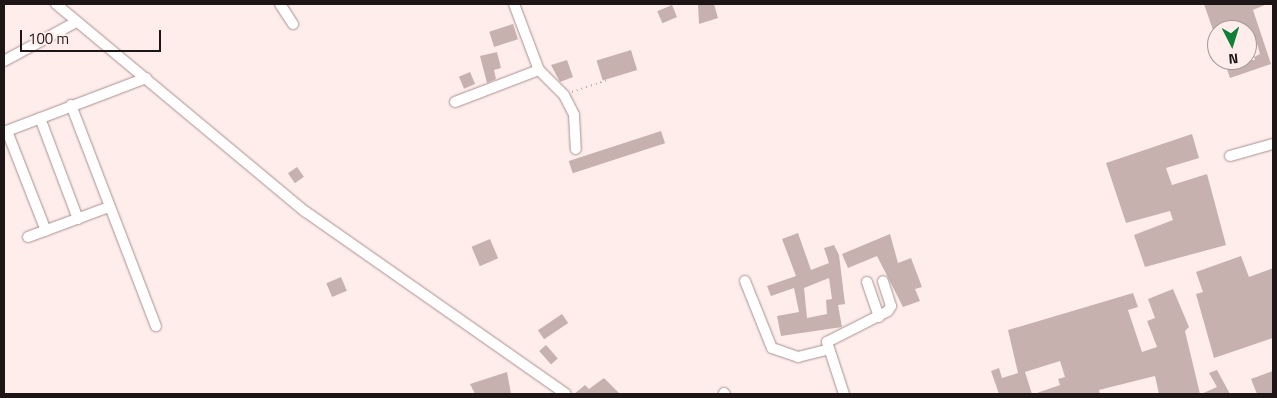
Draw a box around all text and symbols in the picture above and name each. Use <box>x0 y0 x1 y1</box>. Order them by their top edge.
scale bar <box>22 20 164 52</box>
north arrow <box>1207 20 1257 70</box>
text: 100 m <box>28 27 69 50</box>
text: N <box>1228 49 1239 70</box>

